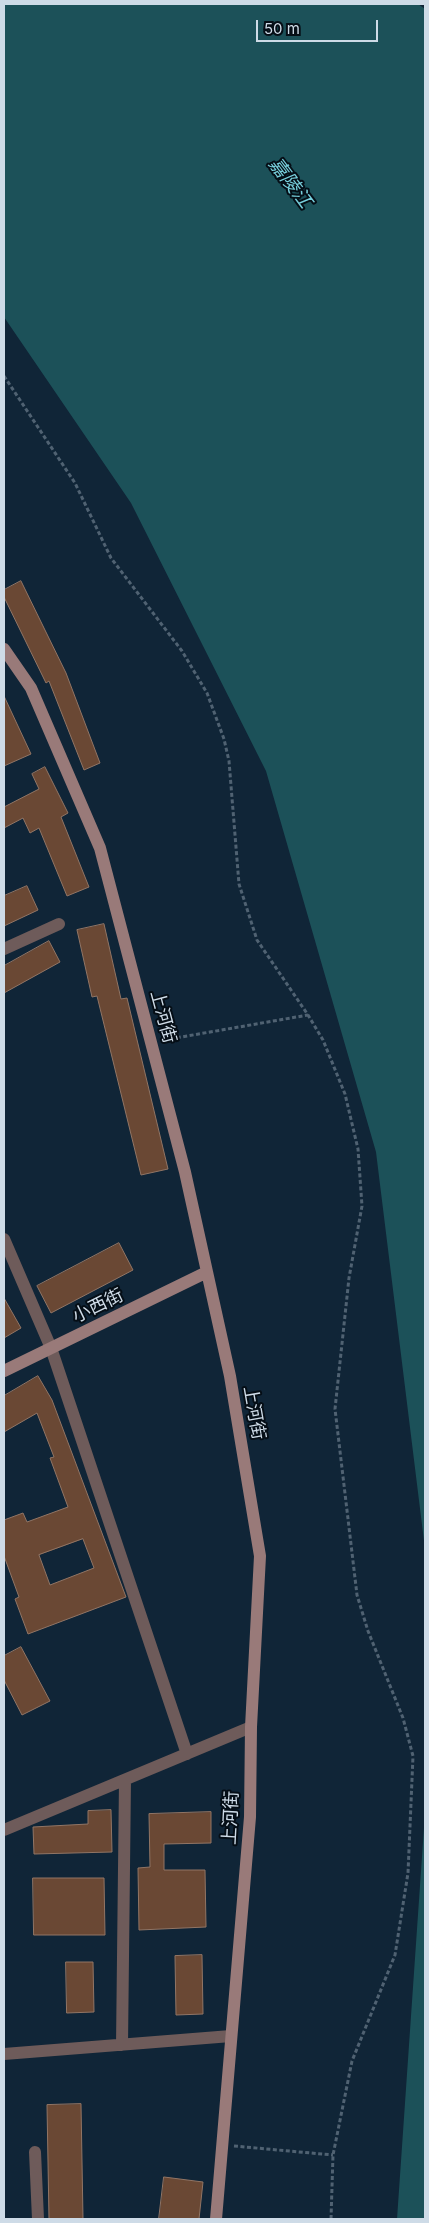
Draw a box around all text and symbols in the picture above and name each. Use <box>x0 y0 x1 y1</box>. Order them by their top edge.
scale bar <box>259 10 382 42</box>
text: 50 m <box>264 19 300 38</box>
water label: 嘉陵江 <box>264 153 316 213</box>
street label: 上河街 <box>146 988 180 1046</box>
street label: 小西街 <box>69 1284 127 1328</box>
street label: 上河街 <box>239 1385 269 1441</box>
street label: 上河街 <box>219 1790 243 1846</box>

